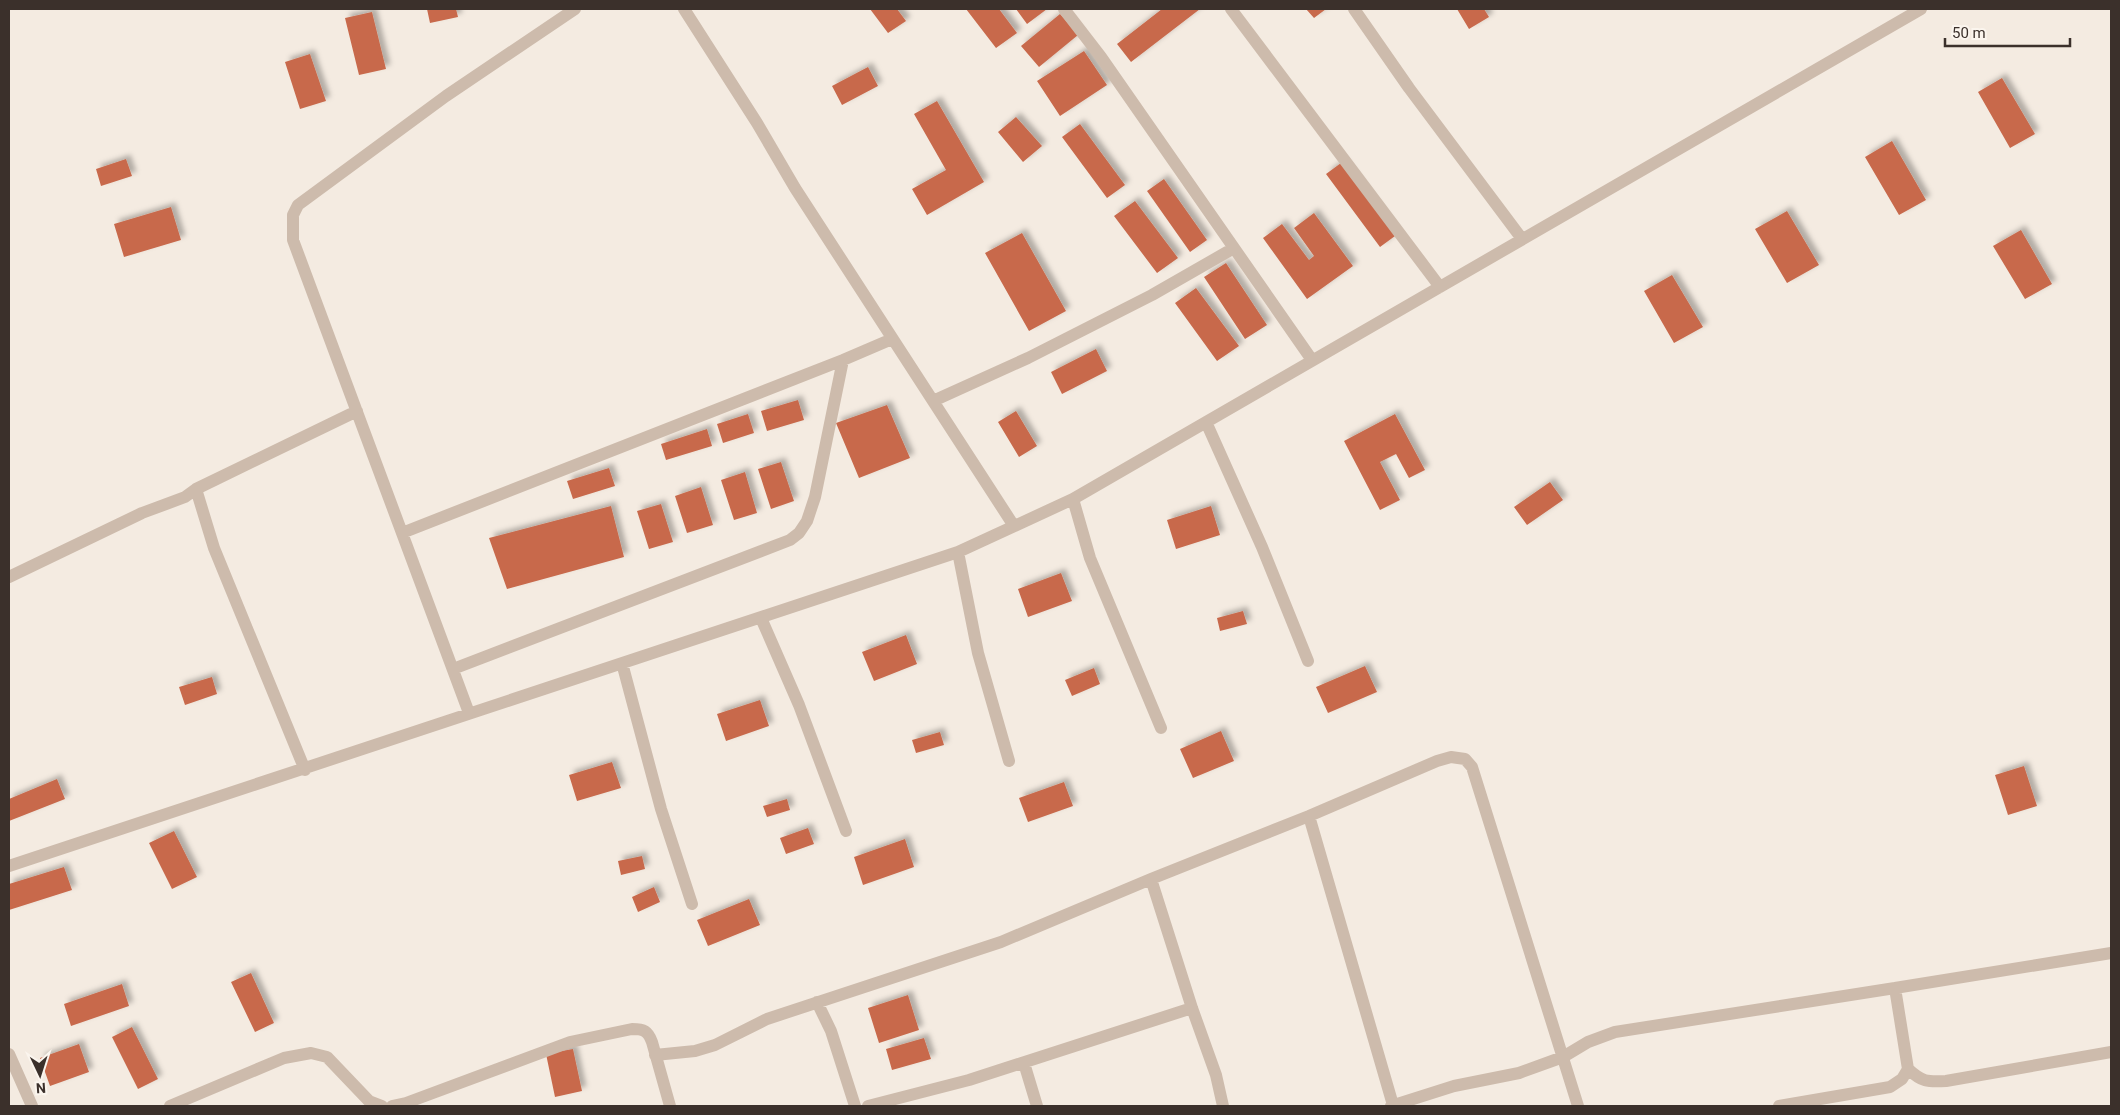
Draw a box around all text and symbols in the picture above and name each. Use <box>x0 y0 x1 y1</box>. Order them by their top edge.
scale bar <box>1945 15 2070 47</box>
text: 50 m <box>1952 24 1986 42</box>
north arrow <box>15 1050 65 1100</box>
text: N <box>35 1080 46 1096</box>

